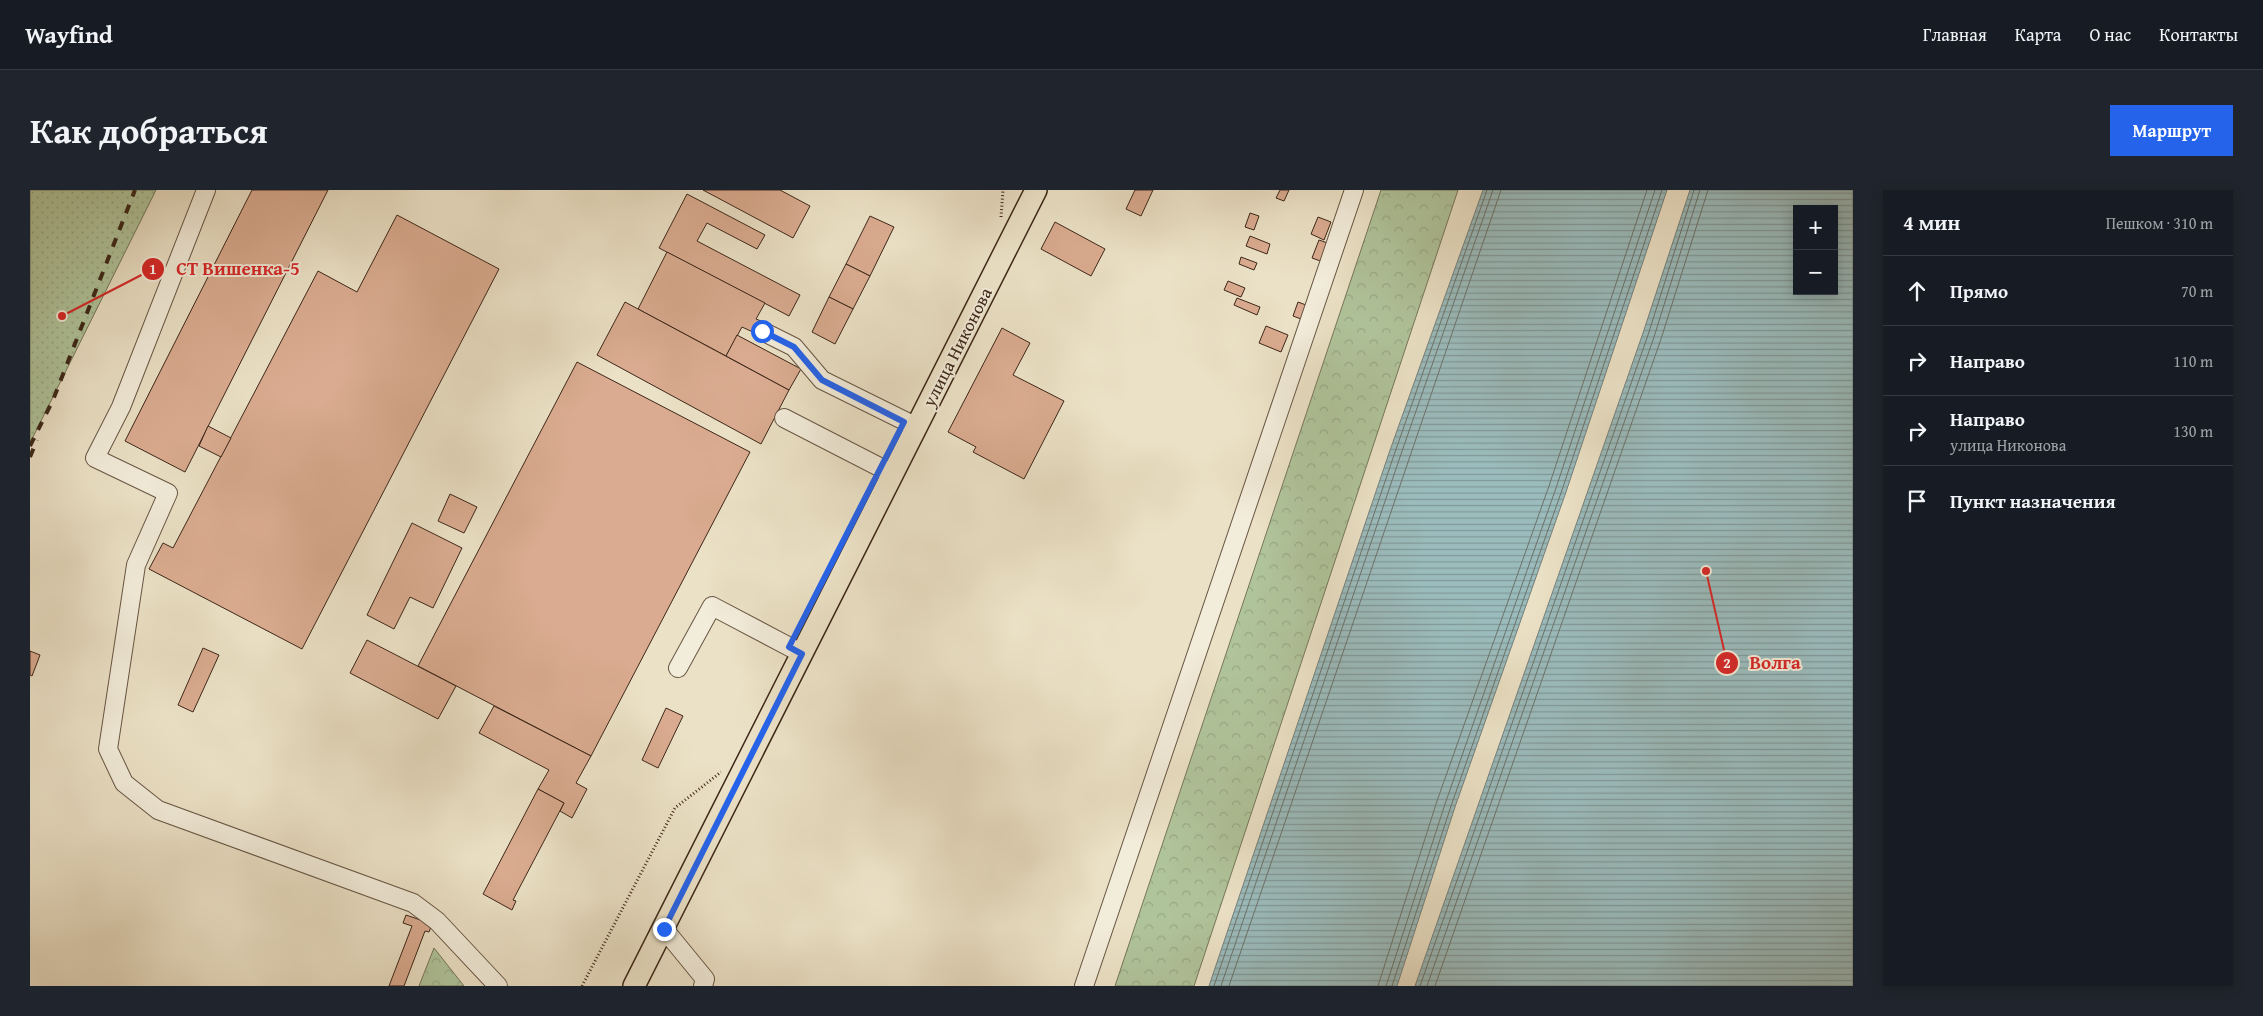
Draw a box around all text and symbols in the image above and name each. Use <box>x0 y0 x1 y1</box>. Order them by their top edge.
text: Wayfind <box>25 17 113 52</box>
text: Главная <box>1923 21 1987 48</box>
text: Карта <box>2015 21 2061 48</box>
text: О нас <box>2089 21 2131 48</box>
text: Контакты <box>2159 21 2238 48</box>
text: Как добраться <box>30 105 268 156</box>
button: Маршрут <box>2110 105 2233 156</box>
map controls <box>1793 205 1838 295</box>
button: + <box>1793 205 1838 250</box>
text: 4 мин <box>1903 207 1960 238</box>
text: Пешком · 310 m <box>2106 211 2213 235</box>
button: − <box>1793 250 1838 295</box>
callout: СТ Вишенка-5 <box>141 252 309 286</box>
text: СТ Вишенка-5 <box>176 254 300 282</box>
text: 1 <box>149 258 157 279</box>
icon: ahead <box>1903 277 1931 305</box>
text: Прямо <box>1950 277 2008 305</box>
text: 70 m <box>2181 279 2213 303</box>
street label: улица Никонова <box>915 282 999 412</box>
route start <box>751 320 774 343</box>
icon: right <box>1903 347 1931 375</box>
text: Направо <box>1950 347 2025 375</box>
text: 110 m <box>2173 349 2213 373</box>
text: Направо <box>1950 405 2025 433</box>
icon: right <box>1903 417 1931 445</box>
text: 130 m <box>2173 419 2213 443</box>
text: улица Никонова <box>1950 433 2066 457</box>
icon: arrive <box>1903 487 1931 515</box>
text: Пункт назначения <box>1950 487 2116 515</box>
callout: Волга <box>1715 646 1811 680</box>
text: Волга <box>1749 648 1801 676</box>
text: 2 <box>1723 652 1731 673</box>
route end <box>653 918 676 941</box>

